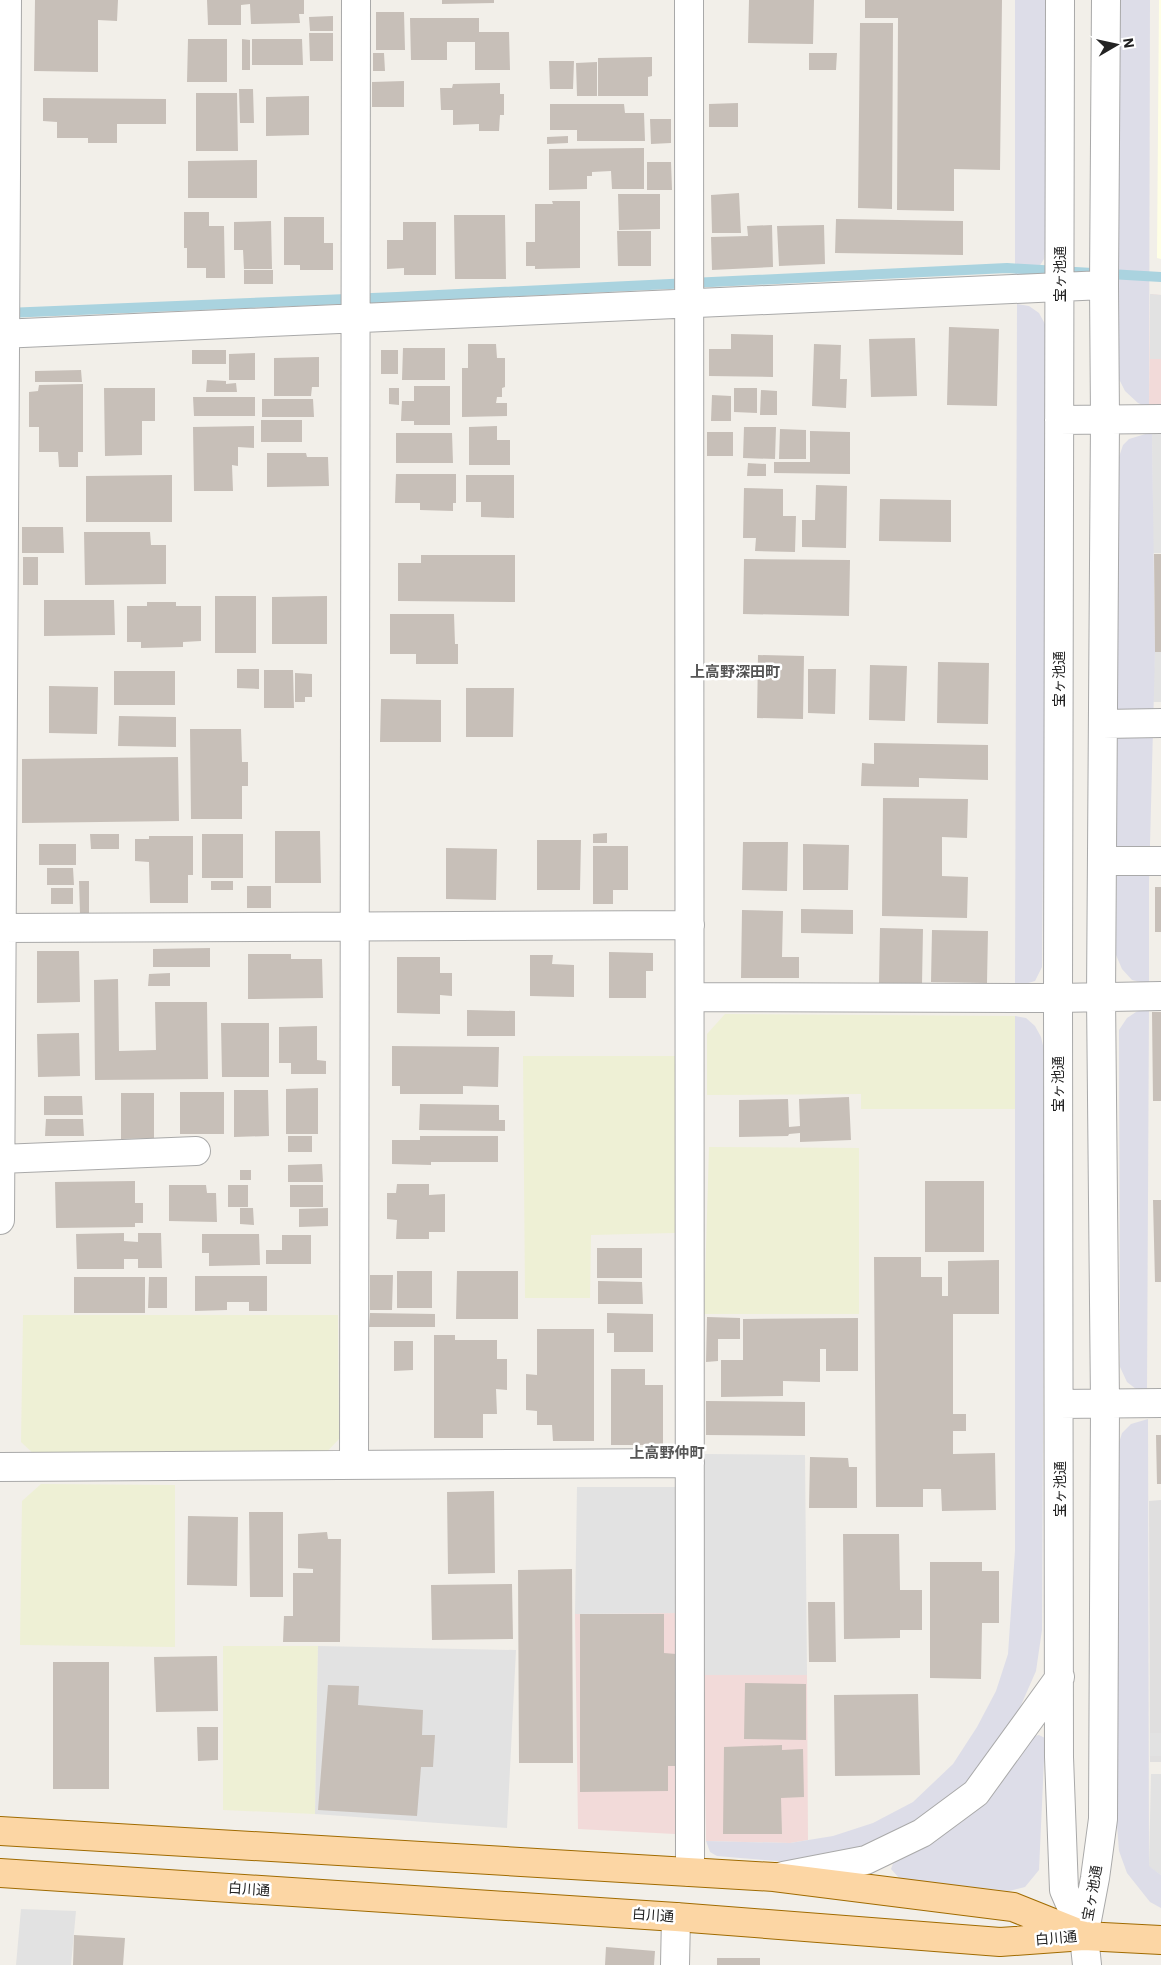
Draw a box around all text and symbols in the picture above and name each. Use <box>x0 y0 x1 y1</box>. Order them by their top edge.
north arrow <box>1091 20 1141 70</box>
text: N <box>1119 37 1139 49</box>
street label: 宝ヶ池通 <box>1051 246 1069 302</box>
street label: 宝ヶ池通 <box>1050 651 1068 707</box>
district label: 上高野深田町 <box>690 662 780 681</box>
street label: 宝ヶ池通 <box>1049 1056 1067 1112</box>
district label: 上高野仲町 <box>629 1443 705 1462</box>
street label: 宝ヶ池通 <box>1051 1461 1069 1517</box>
street label: 宝ヶ池通 <box>1078 1864 1106 1922</box>
street label: 白川通 <box>227 1879 271 1899</box>
street label: 白川通 <box>631 1905 675 1925</box>
street label: 白川通 <box>1034 1927 1078 1949</box>

